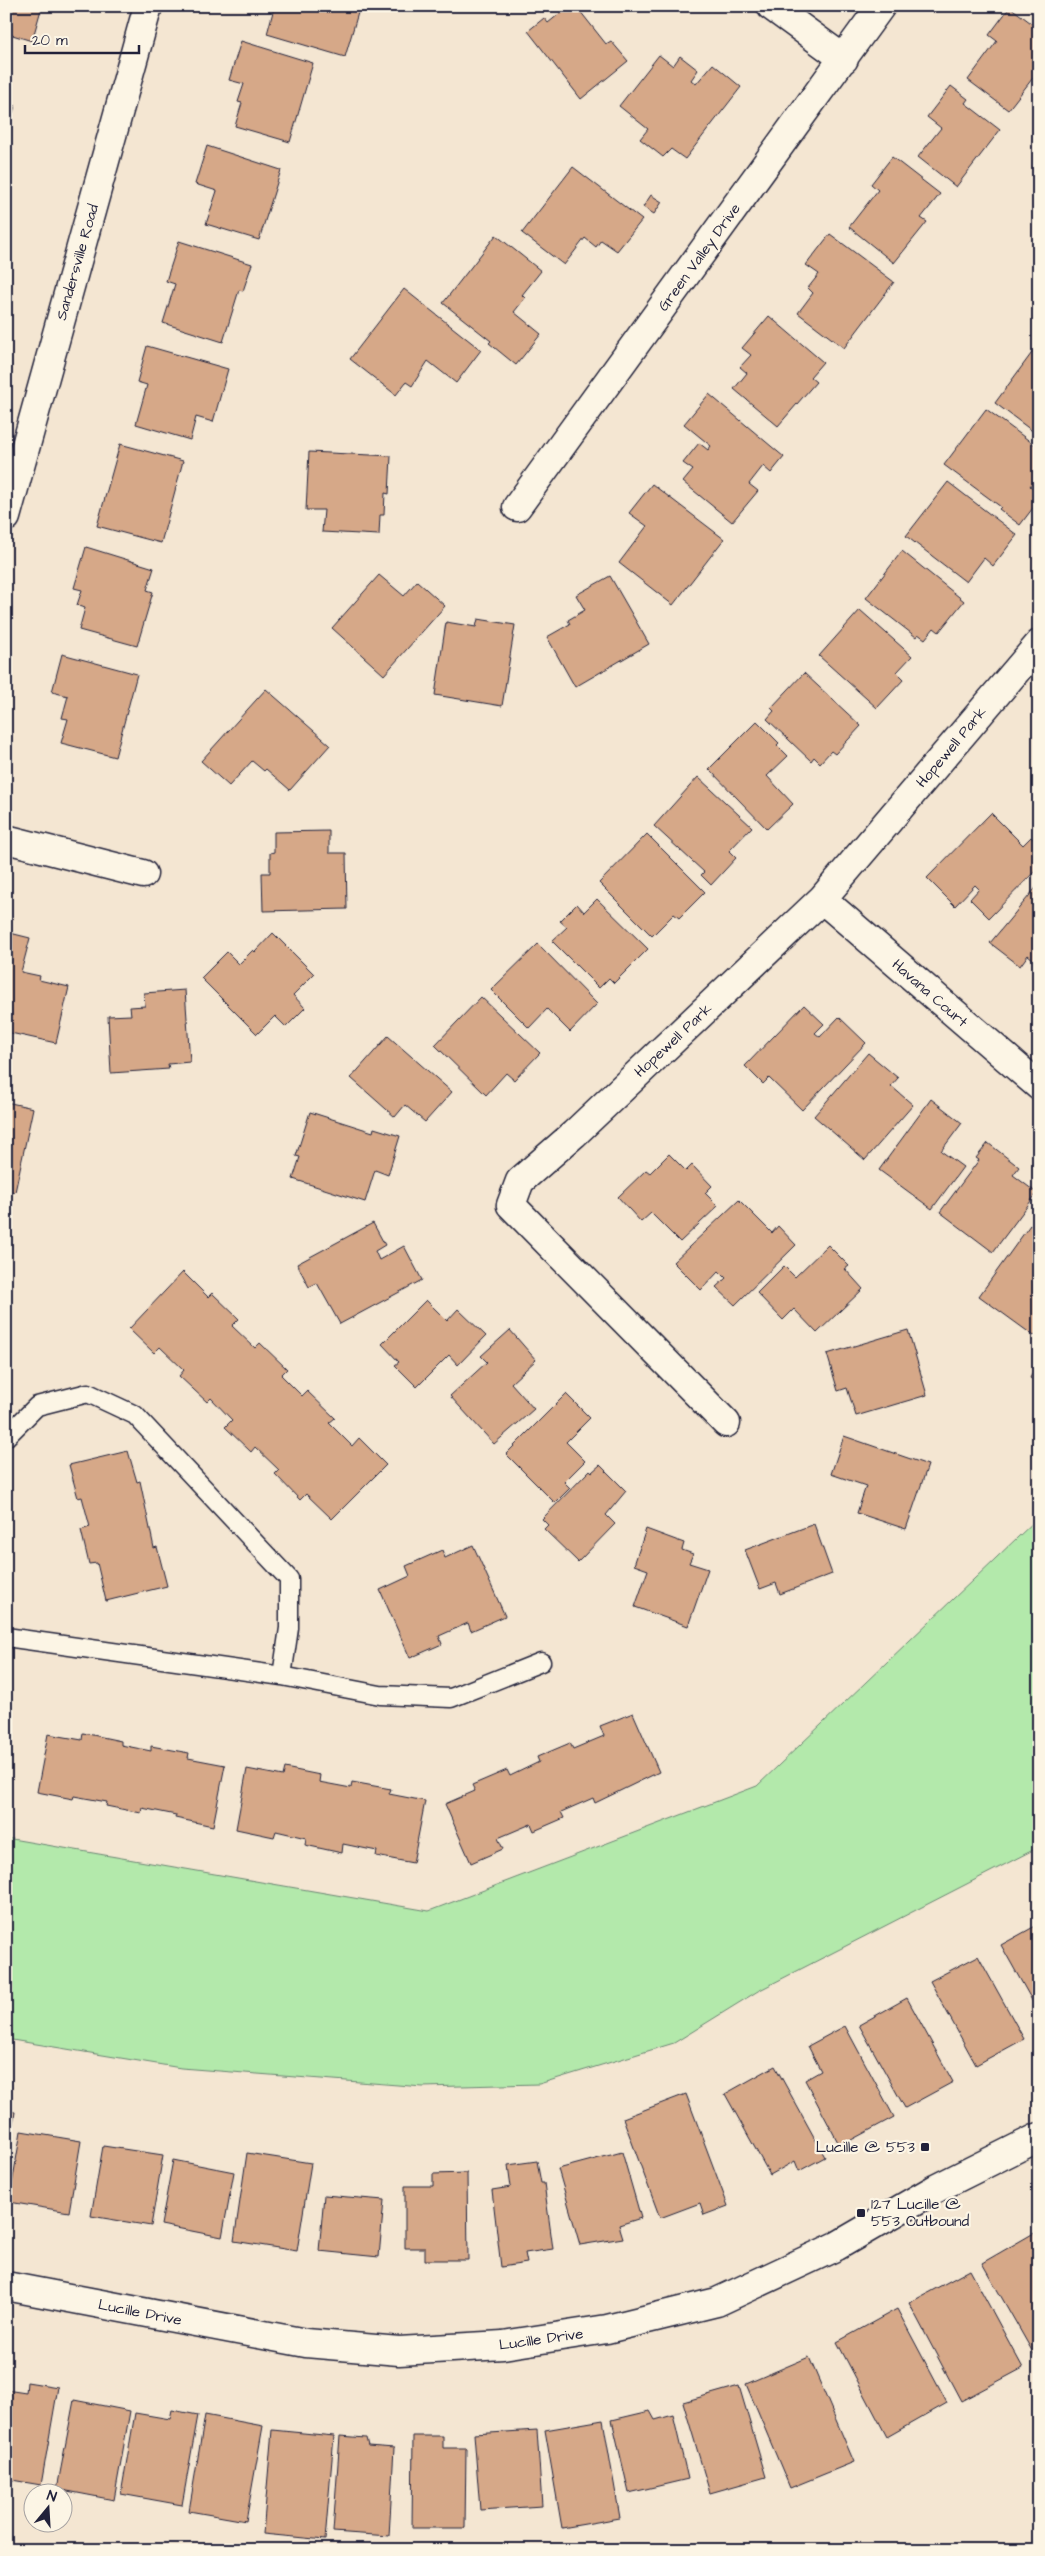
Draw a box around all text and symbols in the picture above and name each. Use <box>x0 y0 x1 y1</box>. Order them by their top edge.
scale bar <box>25 22 139 54</box>
text: 20 m <box>32 30 68 51</box>
street label: Green Valley Drive <box>653 199 747 316</box>
street label: Sandersville Road <box>51 201 104 323</box>
street label: Hopewell Park <box>911 702 991 792</box>
street label: Havana Court <box>887 955 972 1032</box>
street label: Hopewell Park <box>630 999 717 1082</box>
place label: Lucille @ 553 <box>816 2137 915 2158</box>
marker: Lucille @ 553 <box>919 2141 931 2153</box>
place label: 127 Lucille @ 553 Outbound <box>871 2194 970 2232</box>
marker: 127 Lucille @ 553 Outbound <box>855 2207 867 2219</box>
street label: Lucille Drive <box>96 2294 184 2331</box>
street label: Lucille Drive <box>498 2323 585 2356</box>
north arrow <box>22 2484 72 2534</box>
text: N <box>44 2486 59 2508</box>

